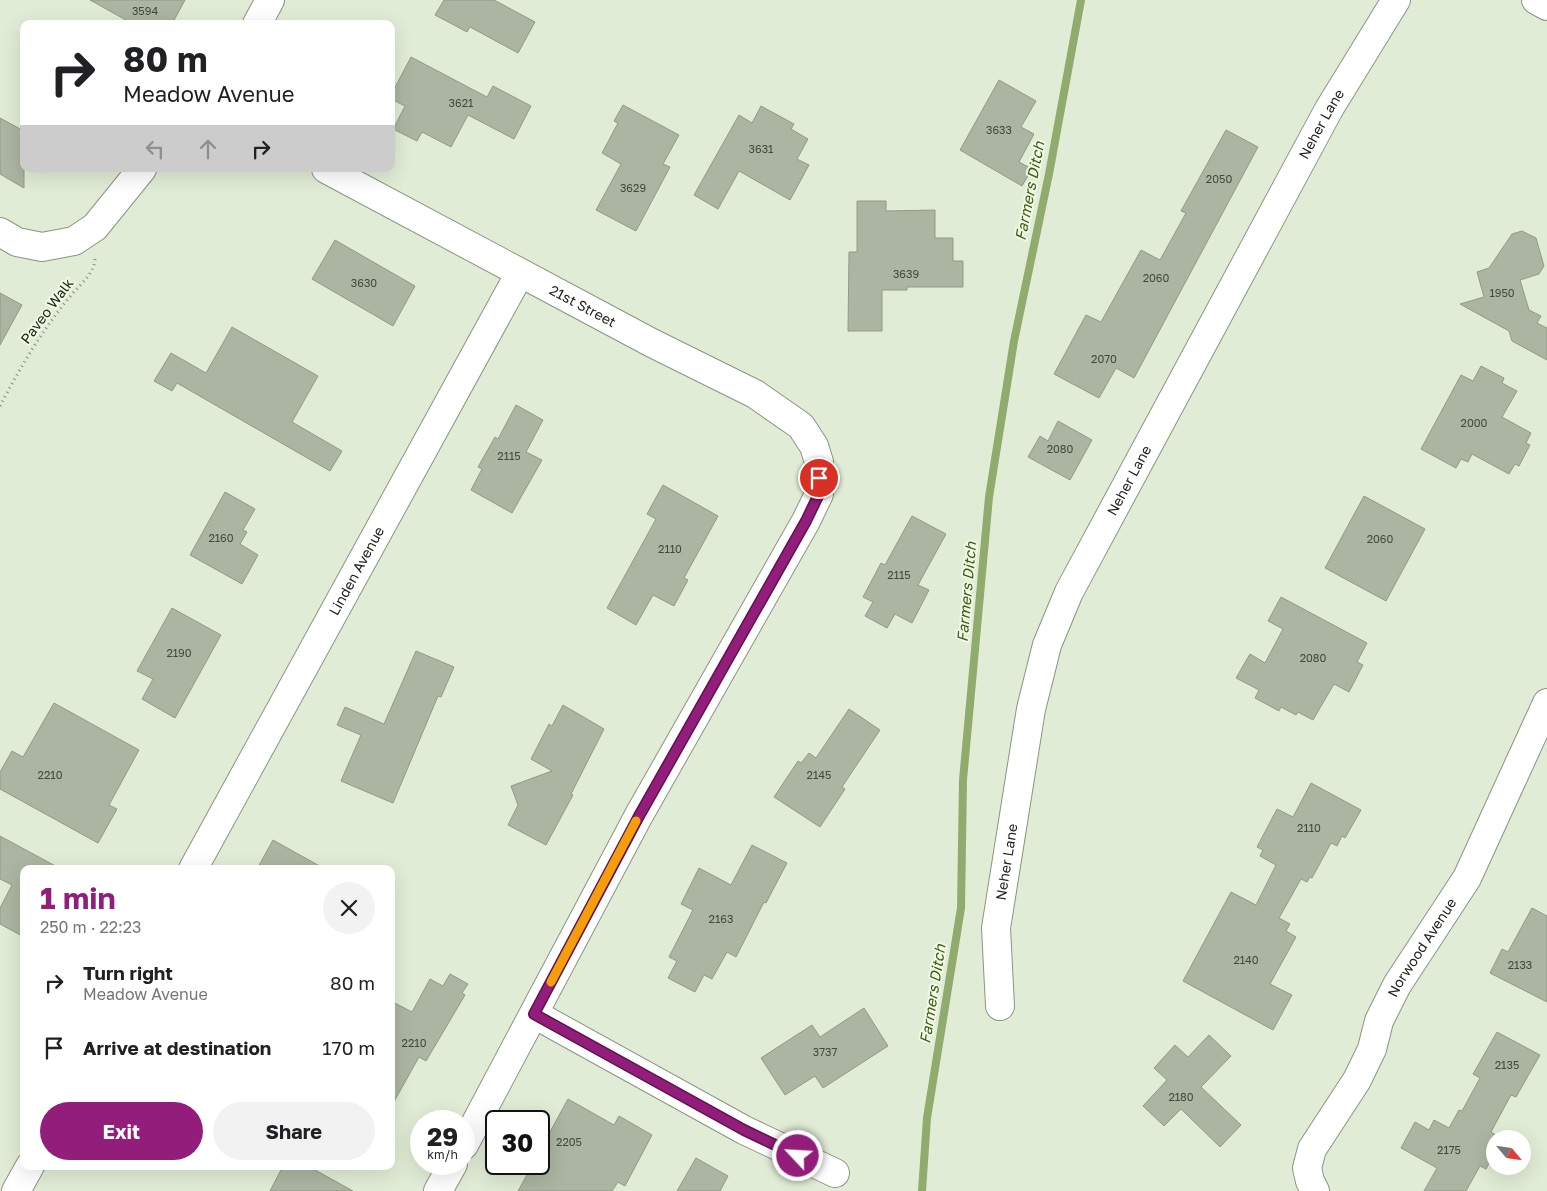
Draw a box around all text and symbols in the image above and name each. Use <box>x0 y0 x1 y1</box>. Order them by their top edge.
house number: 3594 <box>132 4 158 17</box>
text: 80 m <box>123 38 208 80</box>
icon: right <box>40 40 105 105</box>
text: Meadow Avenue <box>123 80 295 107</box>
street label: Neher Lane <box>1295 86 1347 162</box>
house number: 3621 <box>449 96 473 109</box>
house number: 3633 <box>986 123 1012 136</box>
icon: left <box>141 135 169 163</box>
icon: ahead <box>194 135 222 163</box>
icon: right <box>247 135 275 163</box>
water label: Farmers Ditch <box>1011 139 1048 242</box>
house number: 3631 <box>749 142 773 155</box>
house number: 2050 <box>1206 172 1232 185</box>
house number: 3629 <box>620 181 646 194</box>
house number: 3639 <box>893 267 919 280</box>
house number: 2060 <box>1143 271 1170 284</box>
street label: Paveo Walk <box>17 275 77 347</box>
house number: 3630 <box>351 276 377 289</box>
street label: 21st Street <box>547 281 619 330</box>
house number: 1950 <box>1489 286 1515 299</box>
house number: 2070 <box>1091 352 1117 365</box>
house number: 2000 <box>1461 416 1488 429</box>
house number: 2080 <box>1047 442 1074 455</box>
street label: Neher Lane <box>1103 442 1154 518</box>
house number: 2115 <box>497 449 521 462</box>
pin <box>798 457 840 499</box>
icon: arrive <box>805 464 833 492</box>
street label: Linden Avenue <box>325 523 387 618</box>
house number: 2160 <box>208 531 234 544</box>
house number: 2060 <box>1367 532 1394 545</box>
water label: Farmers Ditch <box>953 540 979 643</box>
house number: 2110 <box>658 542 682 555</box>
house number: 2115 <box>887 568 911 581</box>
house number: 2190 <box>166 646 192 659</box>
house number: 2080 <box>1300 651 1327 664</box>
house number: 2210 <box>38 768 63 781</box>
house number: 2145 <box>807 768 831 781</box>
house number: 2110 <box>1297 821 1321 834</box>
street label: Neher Lane <box>992 822 1021 901</box>
text: 1 min <box>40 880 116 916</box>
button: close <box>323 882 375 934</box>
street label: Norwood Avenue <box>1383 895 1460 1000</box>
house number: 2163 <box>709 912 733 925</box>
text: 250 m · 22:23 <box>40 917 141 937</box>
water label: Farmers Ditch <box>915 942 949 1045</box>
house number: 2140 <box>1233 953 1259 966</box>
house number: 2133 <box>1508 958 1532 971</box>
text: Turn right <box>83 961 173 984</box>
icon: right <box>40 969 68 997</box>
text: 80 m <box>330 971 375 994</box>
text: Meadow Avenue <box>83 984 208 1004</box>
icon: arrive <box>40 1034 68 1062</box>
text: Arrive at destination <box>83 1036 271 1059</box>
text: 170 m <box>322 1036 375 1059</box>
house number: 2210 <box>402 1036 427 1049</box>
house number: 3737 <box>813 1045 837 1058</box>
house number: 2135 <box>1495 1058 1519 1071</box>
house number: 2180 <box>1168 1090 1194 1103</box>
button: Exit <box>40 1102 203 1160</box>
button: Share <box>213 1102 375 1160</box>
speed limit sign: 30 <box>485 1110 550 1175</box>
text: 29 <box>427 1121 458 1152</box>
position arrow <box>771 1129 823 1181</box>
north arrow <box>1486 1130 1531 1175</box>
map controls <box>1486 1130 1531 1175</box>
house number: 2205 <box>556 1135 582 1148</box>
house number: 2175 <box>1437 1143 1461 1156</box>
text: km/h <box>427 1147 458 1162</box>

